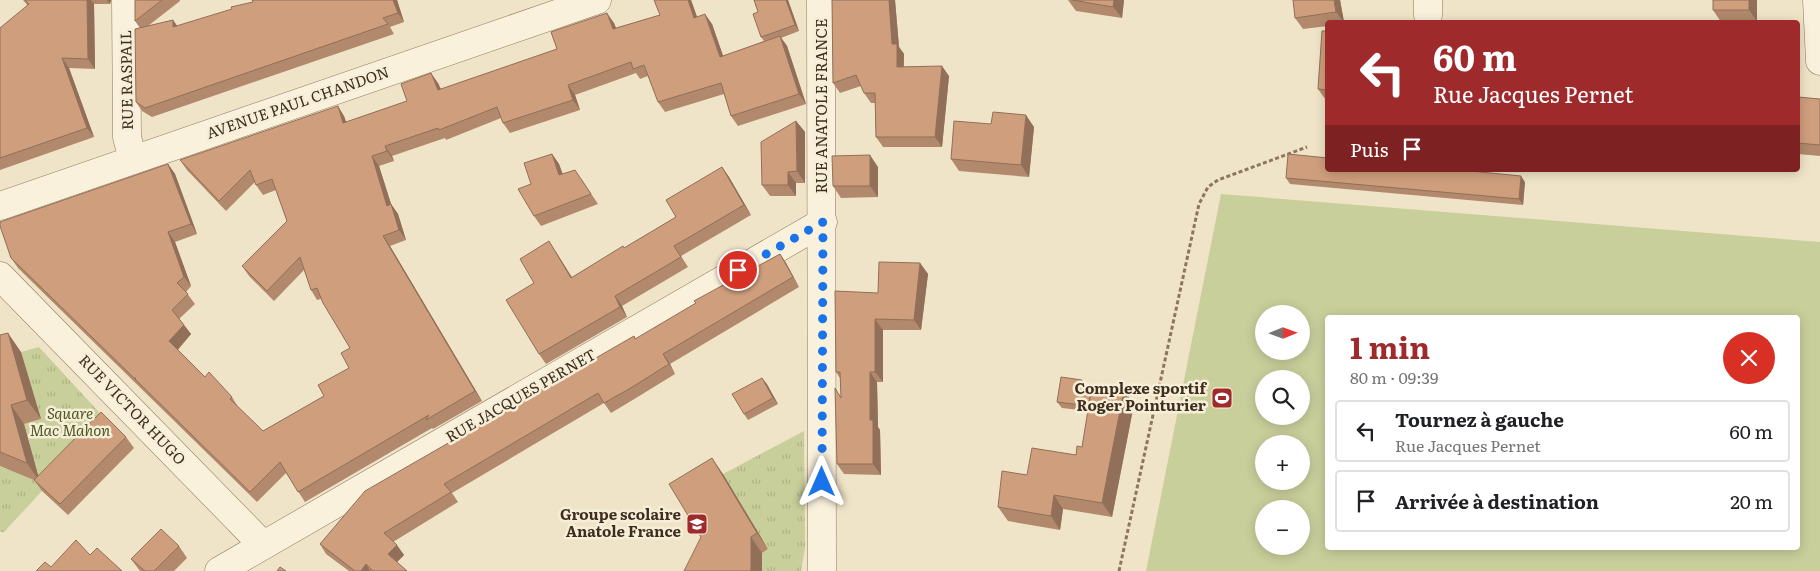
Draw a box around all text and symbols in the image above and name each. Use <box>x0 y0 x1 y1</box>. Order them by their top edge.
street label: RUE ANATOLE FRANCE <box>809 19 832 193</box>
street label: RUE RASPAIL <box>113 30 138 130</box>
text: 60 m <box>1433 30 1517 82</box>
icon: left <box>1350 40 1415 105</box>
street label: AVENUE PAUL CHANDON <box>203 59 392 144</box>
text: Rue Jacques Pernet <box>1433 77 1633 110</box>
text: Puis <box>1350 135 1388 163</box>
icon: arrive <box>1398 135 1426 163</box>
pin <box>717 249 759 291</box>
icon: arrive <box>724 256 752 284</box>
north arrow <box>1255 305 1310 360</box>
map controls <box>1255 305 1310 555</box>
text: 1 min <box>1350 324 1430 368</box>
button: close <box>1723 332 1775 384</box>
street label: RUE JACQUES PERNET <box>441 342 600 447</box>
street label: RUE VICTOR HUGO <box>74 349 192 469</box>
text: 80 m · 09:39 <box>1350 365 1438 389</box>
button: search <box>1255 370 1310 425</box>
place label: Complexe sportif Roger Pointurier <box>1074 376 1208 416</box>
sports icon: Complexe sportif Roger Pointurier <box>1210 386 1234 410</box>
park label: Square Mac Mahon <box>30 401 110 441</box>
text: Tournez à gauche <box>1395 405 1564 433</box>
icon: left <box>1352 417 1380 445</box>
text: 60 m <box>1730 417 1773 445</box>
text: Rue Jacques Pernet <box>1395 433 1541 457</box>
button: + <box>1255 435 1310 490</box>
position arrow <box>795 455 847 507</box>
icon: arrive <box>1352 487 1380 515</box>
text: Arrivée à destination <box>1395 487 1599 515</box>
text: 20 m <box>1730 487 1773 515</box>
button: − <box>1255 500 1310 555</box>
place label: Groupe scolaire Anatole France <box>560 502 682 542</box>
school or university icon: Groupe scolaire Anatole France <box>685 512 709 536</box>

